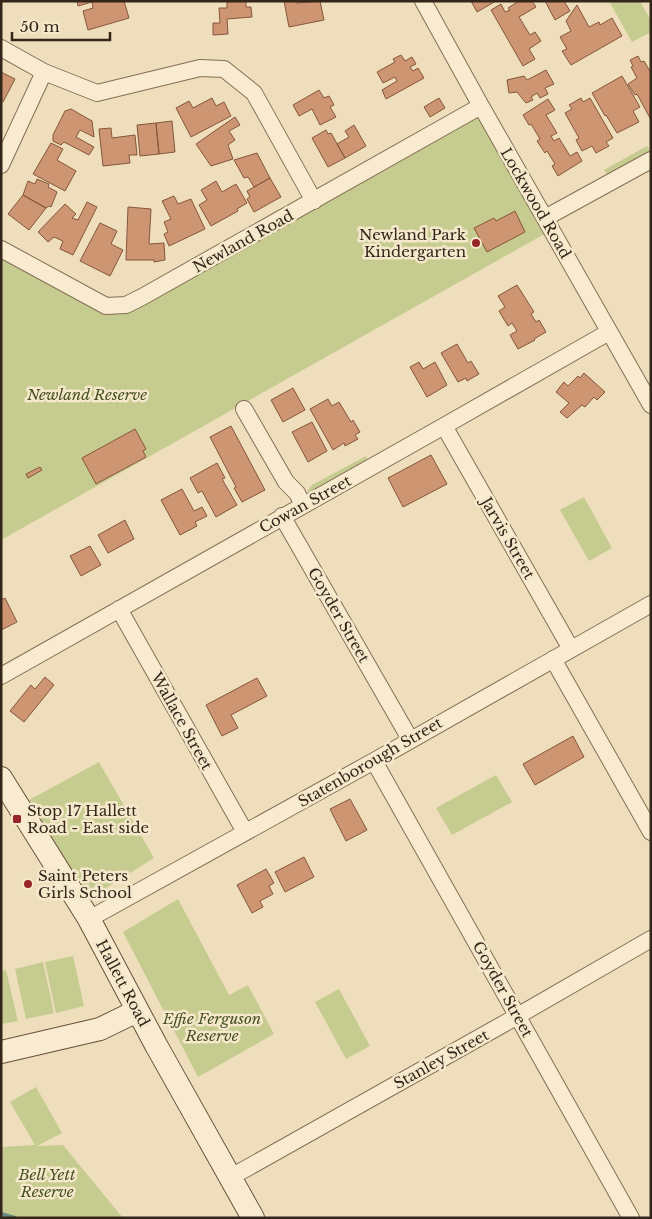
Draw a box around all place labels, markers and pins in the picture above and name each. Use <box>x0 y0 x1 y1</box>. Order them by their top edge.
place label: Newland Park Kindergarten <box>359 225 467 261</box>
marker: Newland Park Kindergarten <box>470 237 482 249</box>
place label: Stop 17 Hallett Road - East side <box>27 801 149 837</box>
marker: Stop 17 Hallett Road - East side <box>11 813 23 825</box>
place label: Saint Peters Girls School <box>38 866 132 902</box>
marker: Saint Peters Girls School <box>22 878 34 890</box>

